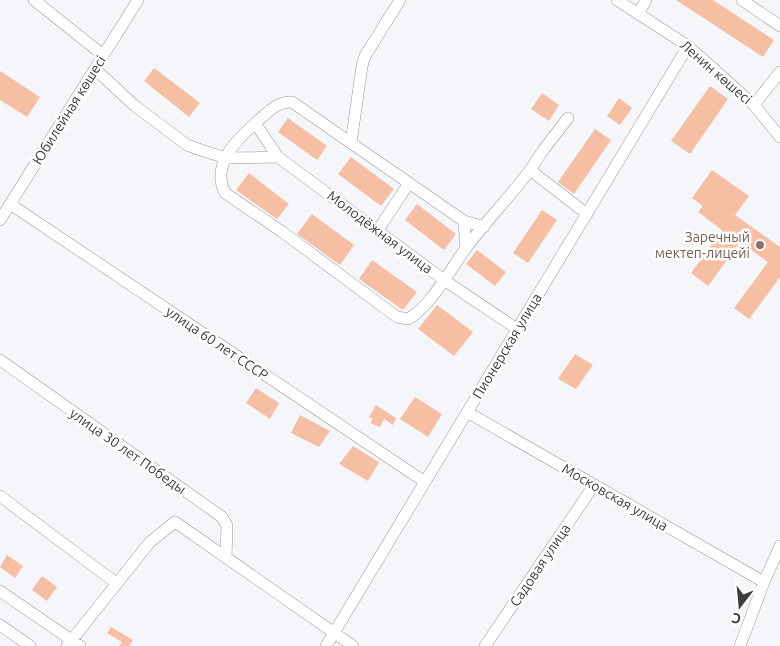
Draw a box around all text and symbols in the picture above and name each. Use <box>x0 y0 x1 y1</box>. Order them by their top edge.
street label: Ленин көшесі <box>677 37 755 107</box>
street label: Юбилейная көшесі <box>29 53 109 167</box>
street label: Молодёжная улица <box>324 187 436 277</box>
place label: Заречный мектеп-лицейі <box>655 229 750 261</box>
marker: Заречный мектеп-лицейі <box>754 239 766 251</box>
street label: Пионерская улица <box>469 290 545 402</box>
street label: улица 60 лет СССР <box>163 303 271 383</box>
street label: улица 30 лет Победы <box>67 405 189 497</box>
street label: Московская улица <box>559 460 671 534</box>
street label: Садовая улица <box>506 521 574 609</box>
north arrow <box>715 581 765 631</box>
text: С <box>730 610 743 627</box>

